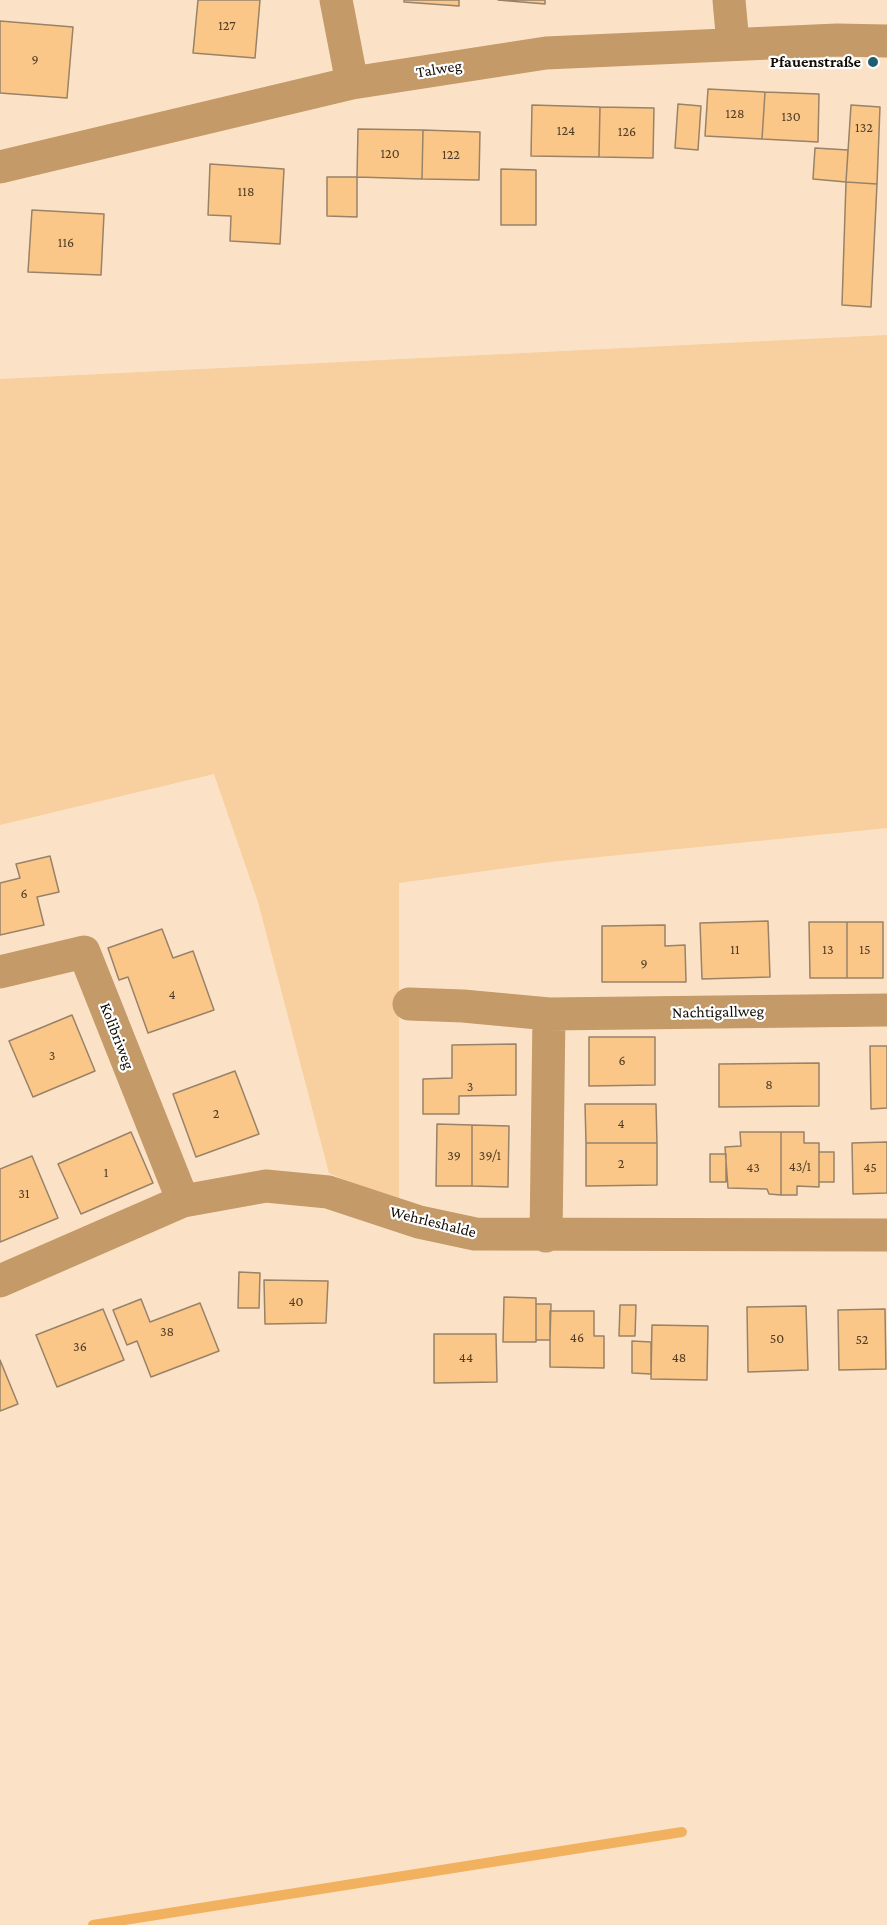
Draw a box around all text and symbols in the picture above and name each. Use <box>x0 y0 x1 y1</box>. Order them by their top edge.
house number: 127 <box>218 18 236 34</box>
house number: 9 <box>31 52 39 68</box>
place label: Pfauenstraße <box>770 52 861 72</box>
marker: Pfauenstraße <box>866 55 880 69</box>
street label: Talweg <box>415 56 463 82</box>
house number: 128 <box>726 106 744 122</box>
house number: 130 <box>781 109 801 125</box>
house number: 132 <box>855 120 873 136</box>
house number: 124 <box>557 123 575 139</box>
house number: 126 <box>618 124 636 140</box>
house number: 120 <box>380 146 400 162</box>
house number: 122 <box>442 147 460 163</box>
house number: 118 <box>238 184 254 200</box>
house number: 116 <box>58 235 74 251</box>
house number: 6 <box>20 886 28 902</box>
house number: 11 <box>730 942 740 958</box>
house number: 13 <box>822 942 834 958</box>
house number: 15 <box>859 942 871 958</box>
house number: 9 <box>640 956 648 972</box>
house number: 4 <box>168 987 176 1003</box>
street label: Kolibriweg <box>96 1000 138 1072</box>
street label: Nachtigallweg <box>672 1002 764 1022</box>
house number: 3 <box>49 1048 55 1064</box>
house number: 6 <box>618 1053 626 1069</box>
house number: 8 <box>765 1077 773 1093</box>
house number: 3 <box>467 1079 473 1095</box>
house number: 2 <box>213 1106 219 1122</box>
house number: 4 <box>617 1116 625 1132</box>
house number: 39 <box>447 1148 461 1164</box>
house number: 39/1 <box>479 1148 501 1164</box>
house number: 2 <box>618 1156 624 1172</box>
house number: 43/1 <box>789 1159 811 1175</box>
house number: 43 <box>746 1160 760 1176</box>
house number: 45 <box>863 1160 877 1176</box>
house number: 1 <box>104 1165 108 1181</box>
house number: 31 <box>18 1186 30 1202</box>
street label: Wehrleshalde <box>388 1202 478 1242</box>
house number: 40 <box>288 1294 304 1310</box>
house number: 38 <box>160 1324 174 1340</box>
house number: 46 <box>570 1330 584 1346</box>
house number: 50 <box>770 1331 784 1347</box>
house number: 52 <box>856 1332 868 1348</box>
house number: 36 <box>73 1339 87 1355</box>
house number: 44 <box>459 1350 473 1366</box>
house number: 48 <box>672 1350 686 1366</box>

